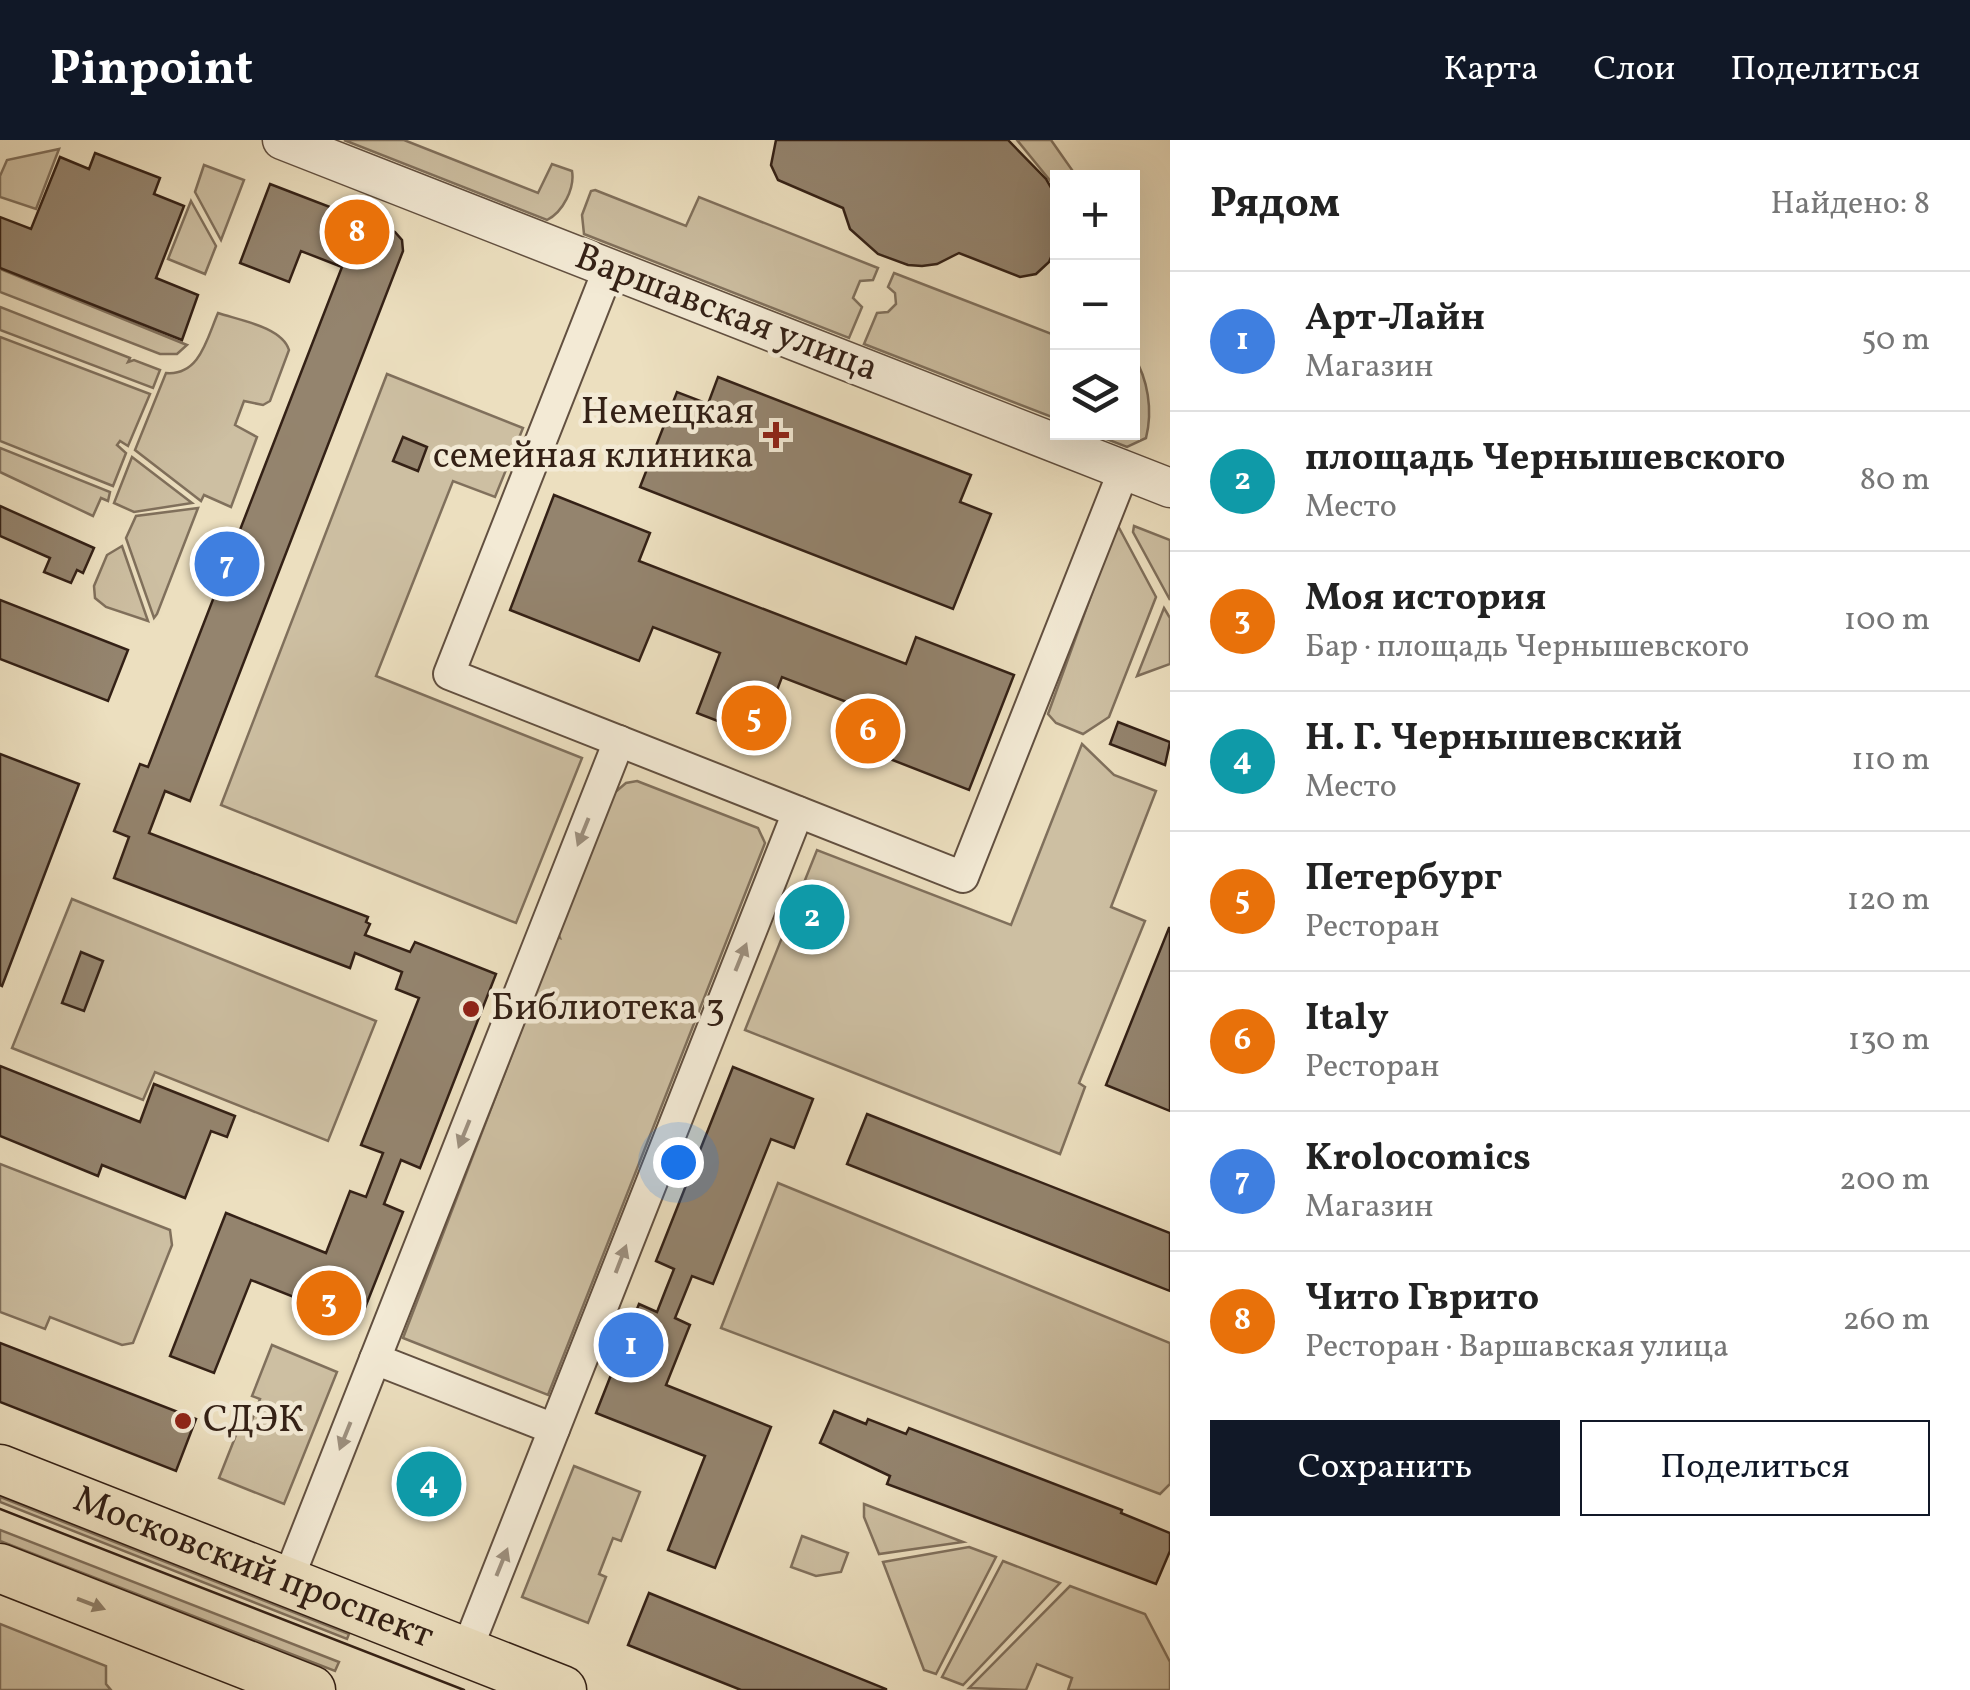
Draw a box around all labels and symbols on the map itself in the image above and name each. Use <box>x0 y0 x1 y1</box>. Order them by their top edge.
pin: 8 <box>324 194 390 270</box>
street label: Варшавская улица <box>567 232 885 396</box>
place label: Немецкая семейная клиника <box>433 387 754 484</box>
marker: Немецкая семейная клиника <box>763 422 789 448</box>
pin: 7 <box>194 526 260 602</box>
pin: 5 <box>722 680 786 756</box>
pin: 6 <box>836 694 900 768</box>
one-way arrow <box>575 817 591 847</box>
pin: 2 <box>780 880 844 954</box>
one-way arrow <box>733 942 749 972</box>
place label: Библиотека 3 <box>491 983 725 1036</box>
marker: Библиотека 3 <box>460 998 482 1020</box>
one-way arrow <box>455 1119 471 1149</box>
your location <box>653 1137 704 1188</box>
one-way arrow <box>614 1244 630 1274</box>
pin: 3 <box>296 1266 362 1340</box>
pin: 1 <box>598 1308 664 1382</box>
place label: СДЭК <box>203 1395 304 1448</box>
marker: СДЭК <box>172 1410 194 1432</box>
one-way arrow <box>336 1422 352 1452</box>
pin: 4 <box>396 1446 462 1522</box>
street label: Московский проспект <box>65 1474 441 1663</box>
one-way arrow <box>495 1547 511 1577</box>
one-way arrow <box>76 1596 106 1612</box>

